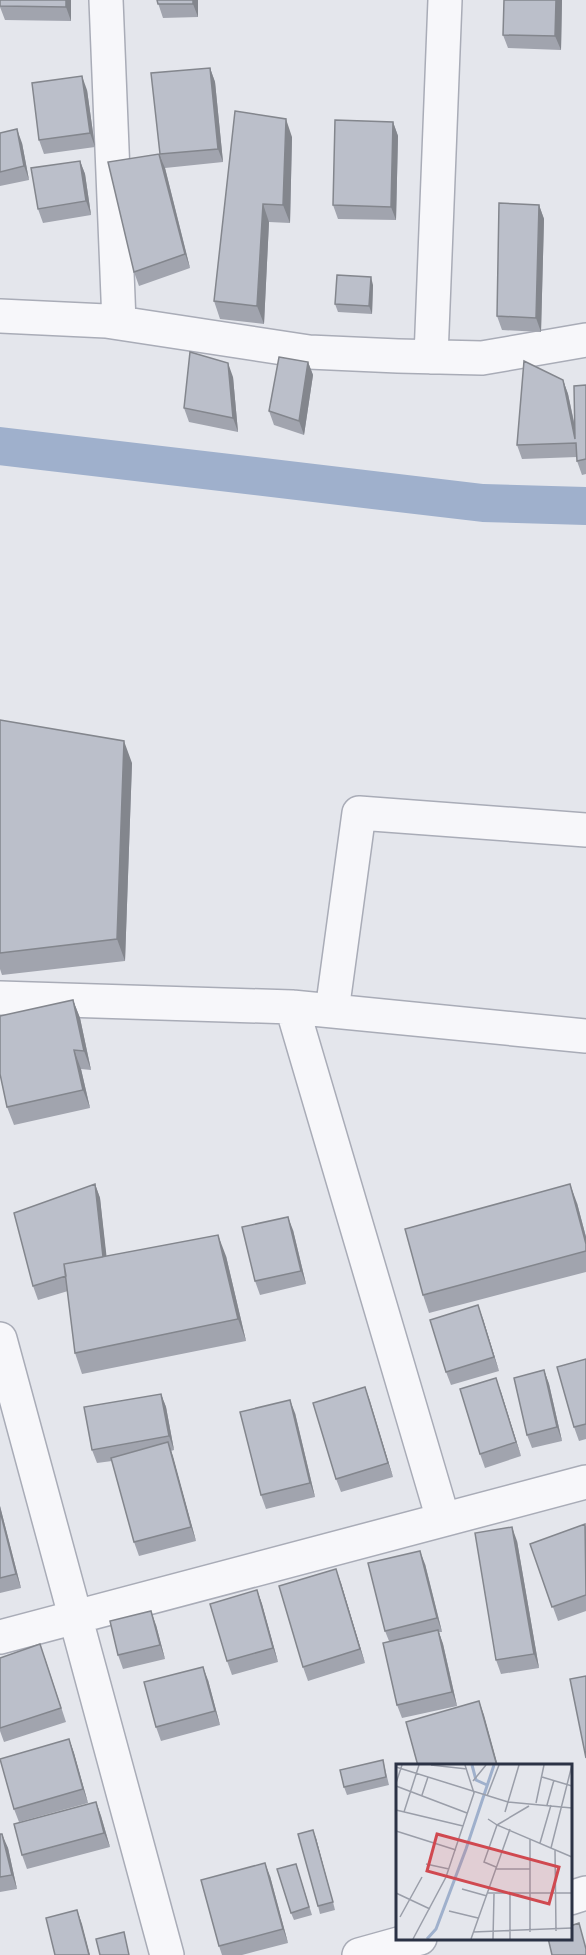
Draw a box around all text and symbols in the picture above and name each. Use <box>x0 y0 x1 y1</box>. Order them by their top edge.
inset map <box>396 1764 571 1940</box>

